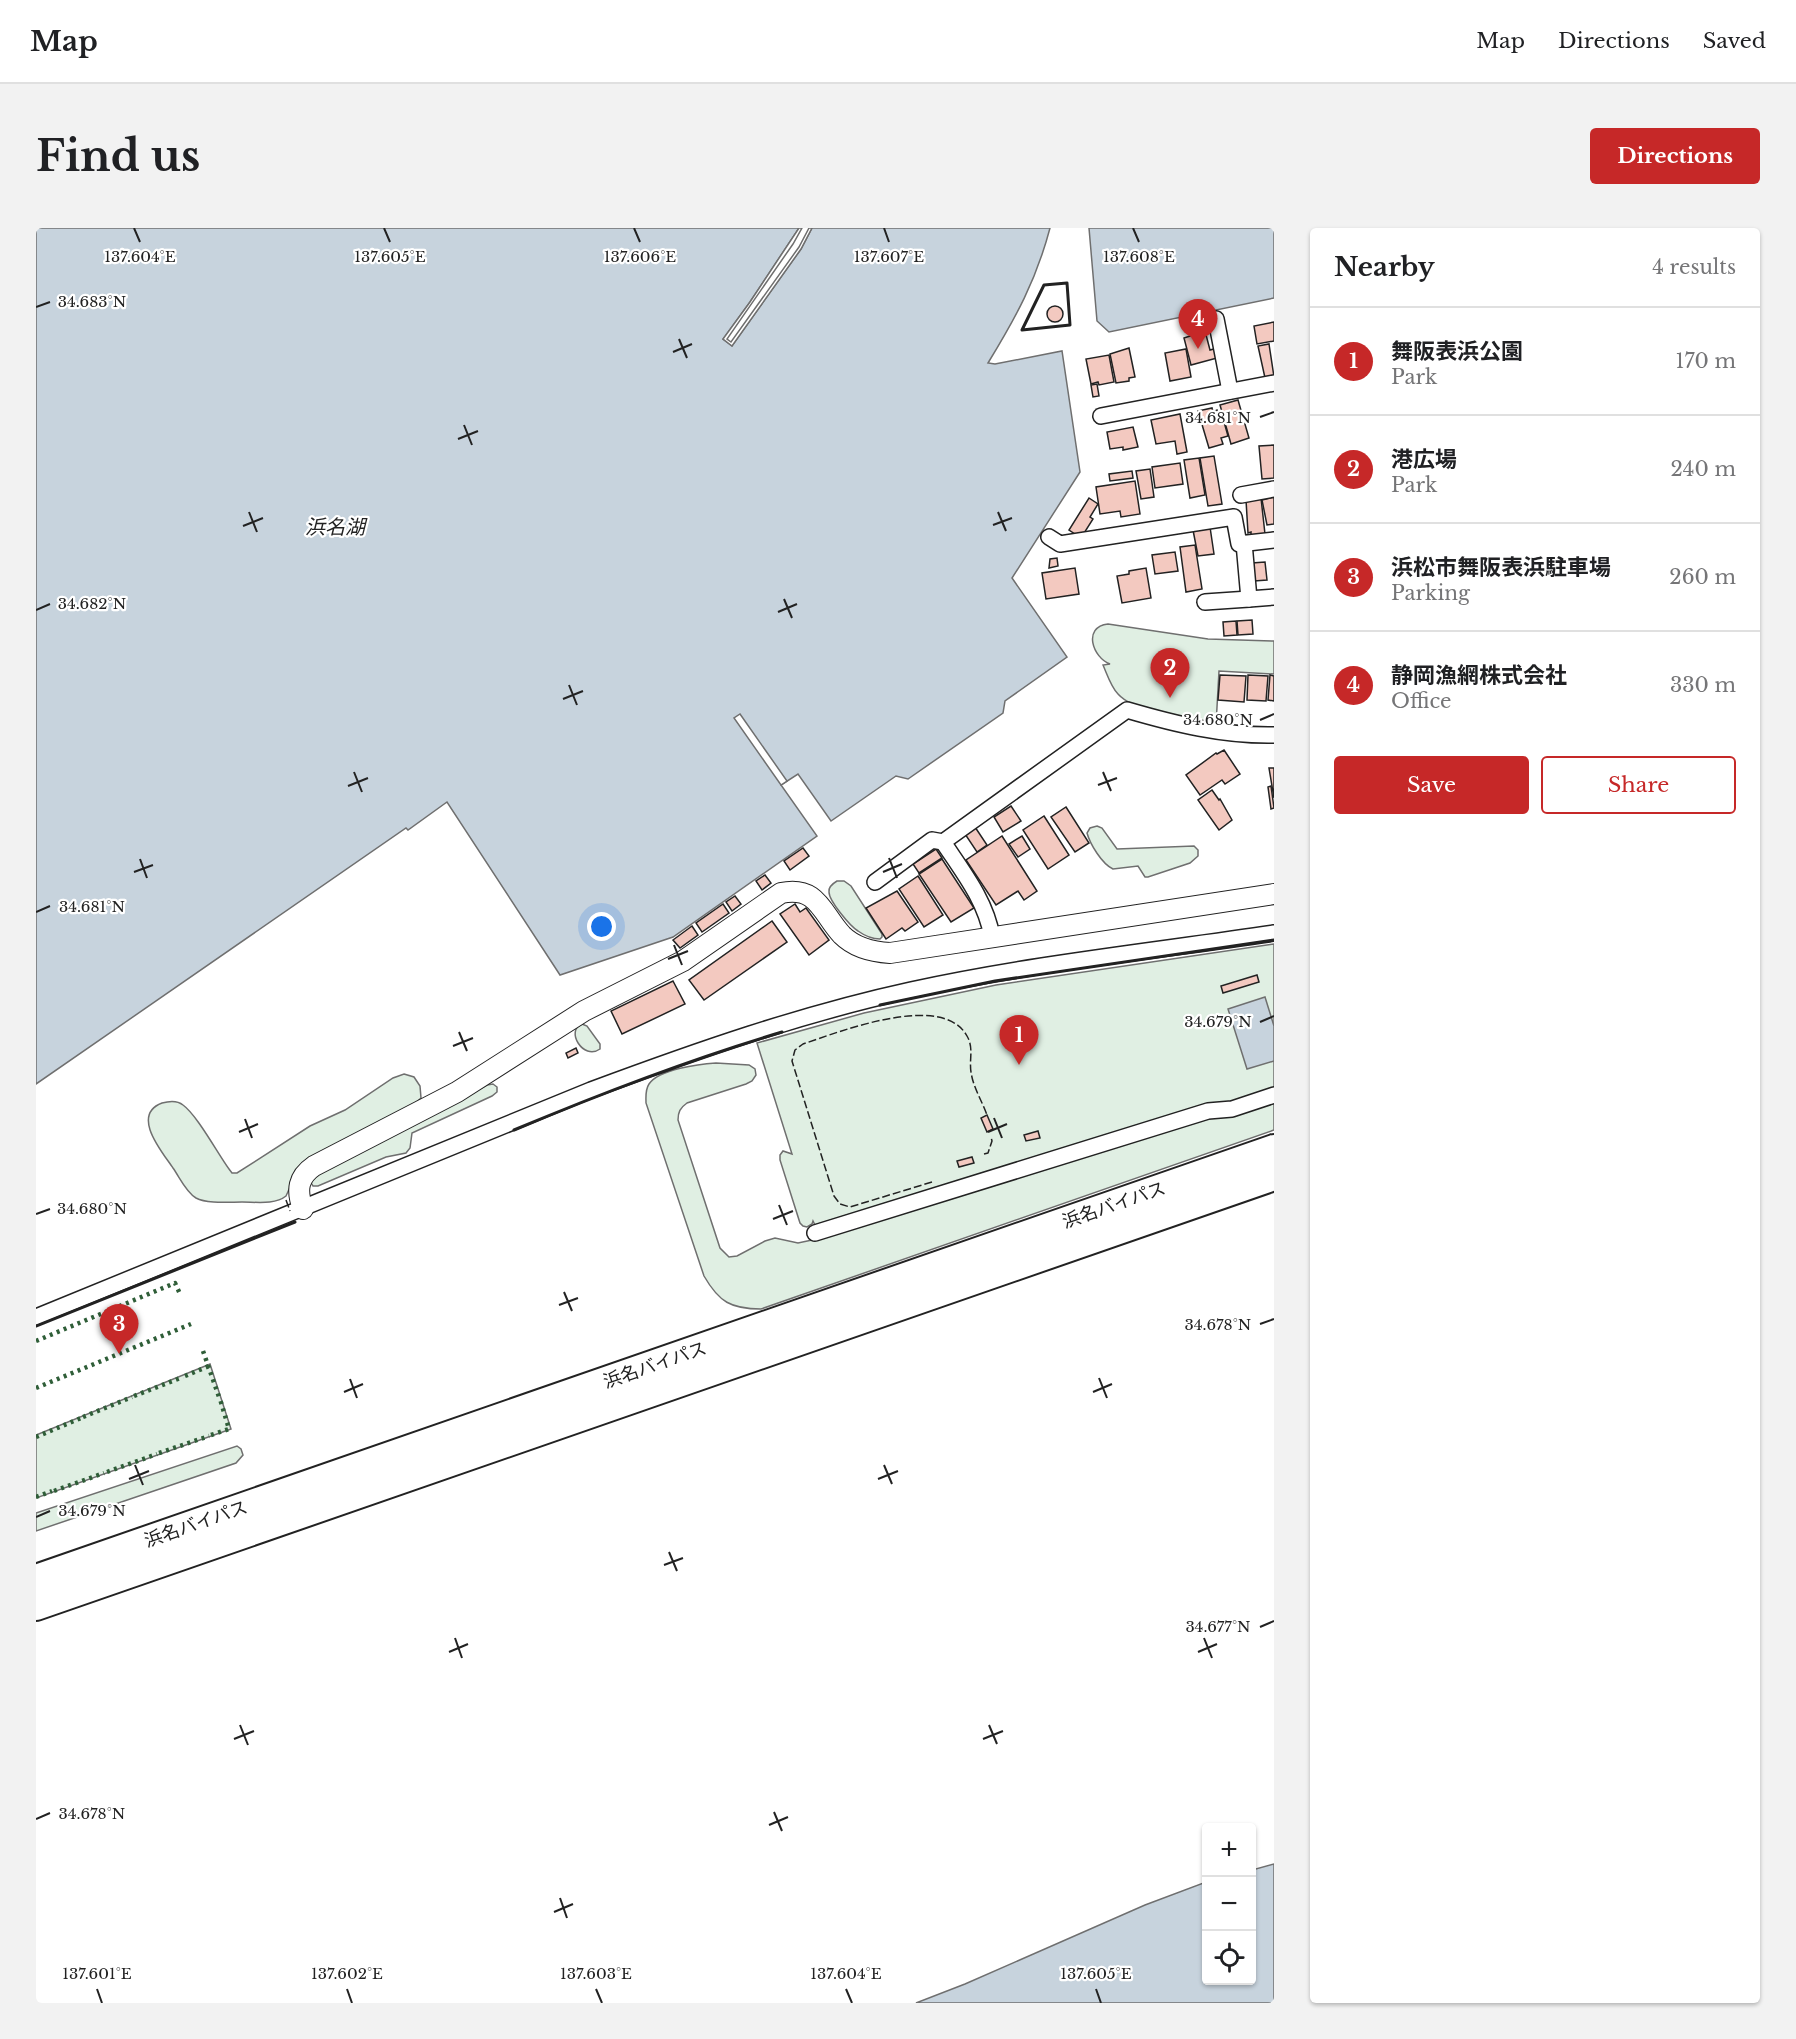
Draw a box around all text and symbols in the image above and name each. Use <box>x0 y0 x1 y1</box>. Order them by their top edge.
text: Map <box>30 24 98 59</box>
text: Map <box>1476 28 1525 54</box>
text: Directions <box>1558 28 1670 54</box>
text: Saved <box>1703 28 1766 54</box>
button: Directions <box>1590 128 1760 184</box>
text: Find us <box>36 130 200 182</box>
text: 137.604°E <box>104 247 176 266</box>
text: 137.605°E <box>354 247 426 266</box>
text: 137.606°E <box>604 247 676 266</box>
text: 137.607°E <box>854 247 924 266</box>
text: 137.608°E <box>1103 247 1175 266</box>
text: Nearby <box>1334 251 1435 283</box>
text: 4 results <box>1652 255 1736 279</box>
text: 34.683°N <box>58 292 126 311</box>
pin: 4 <box>1178 300 1218 349</box>
text: 舞阪表浜公園 <box>1391 338 1523 365</box>
text: 1 <box>1349 349 1358 373</box>
text: 170 m <box>1676 349 1736 373</box>
text: Park <box>1391 365 1437 389</box>
text: 34.681°N <box>1185 408 1251 427</box>
text: 港広場 <box>1391 446 1457 473</box>
text: 2 <box>1347 457 1360 481</box>
text: 240 m <box>1671 457 1736 481</box>
text: Park <box>1391 473 1437 497</box>
water label: 浜名湖 <box>305 515 368 539</box>
text: 浜松市舞阪表浜駐車場 <box>1391 554 1611 581</box>
text: 3 <box>1347 565 1360 589</box>
text: 260 m <box>1669 565 1736 589</box>
text: Parking <box>1391 581 1470 605</box>
text: 34.682°N <box>58 594 126 613</box>
pin: 2 <box>1150 648 1190 698</box>
text: 静岡漁網株式会社 <box>1391 662 1567 689</box>
text: 4 <box>1347 673 1360 697</box>
text: 330 m <box>1670 673 1736 697</box>
text: Office <box>1391 689 1452 713</box>
text: 34.680°N <box>1183 710 1253 729</box>
button: Save <box>1334 756 1529 814</box>
button: Share <box>1541 756 1736 814</box>
text: 34.681°N <box>59 897 125 916</box>
your location <box>587 912 616 941</box>
text: 34.679°N <box>1184 1012 1252 1031</box>
pin: 1 <box>1000 1016 1038 1065</box>
street label: 浜名バイパス <box>1060 1177 1168 1233</box>
text: 34.680°N <box>57 1199 127 1218</box>
pin: 3 <box>100 1304 139 1354</box>
text: 34.678°N <box>1185 1315 1251 1334</box>
street label: 浜名バイパス <box>601 1337 709 1393</box>
street label: 浜名バイパス <box>142 1496 250 1552</box>
text: 34.679°N <box>58 1501 126 1520</box>
text: 34.677°N <box>1185 1617 1251 1636</box>
text: 34.678°N <box>59 1804 125 1823</box>
map controls <box>1202 1823 1256 1985</box>
button: + <box>1202 1823 1256 1877</box>
button: − <box>1202 1877 1256 1931</box>
button: locate <box>1202 1931 1256 1985</box>
text: 137.601°E <box>62 1964 132 1983</box>
text: 137.602°E <box>311 1964 383 1983</box>
text: 137.603°E <box>560 1964 632 1983</box>
text: 137.604°E <box>810 1964 882 1983</box>
text: 137.605°E <box>1060 1964 1132 1983</box>

